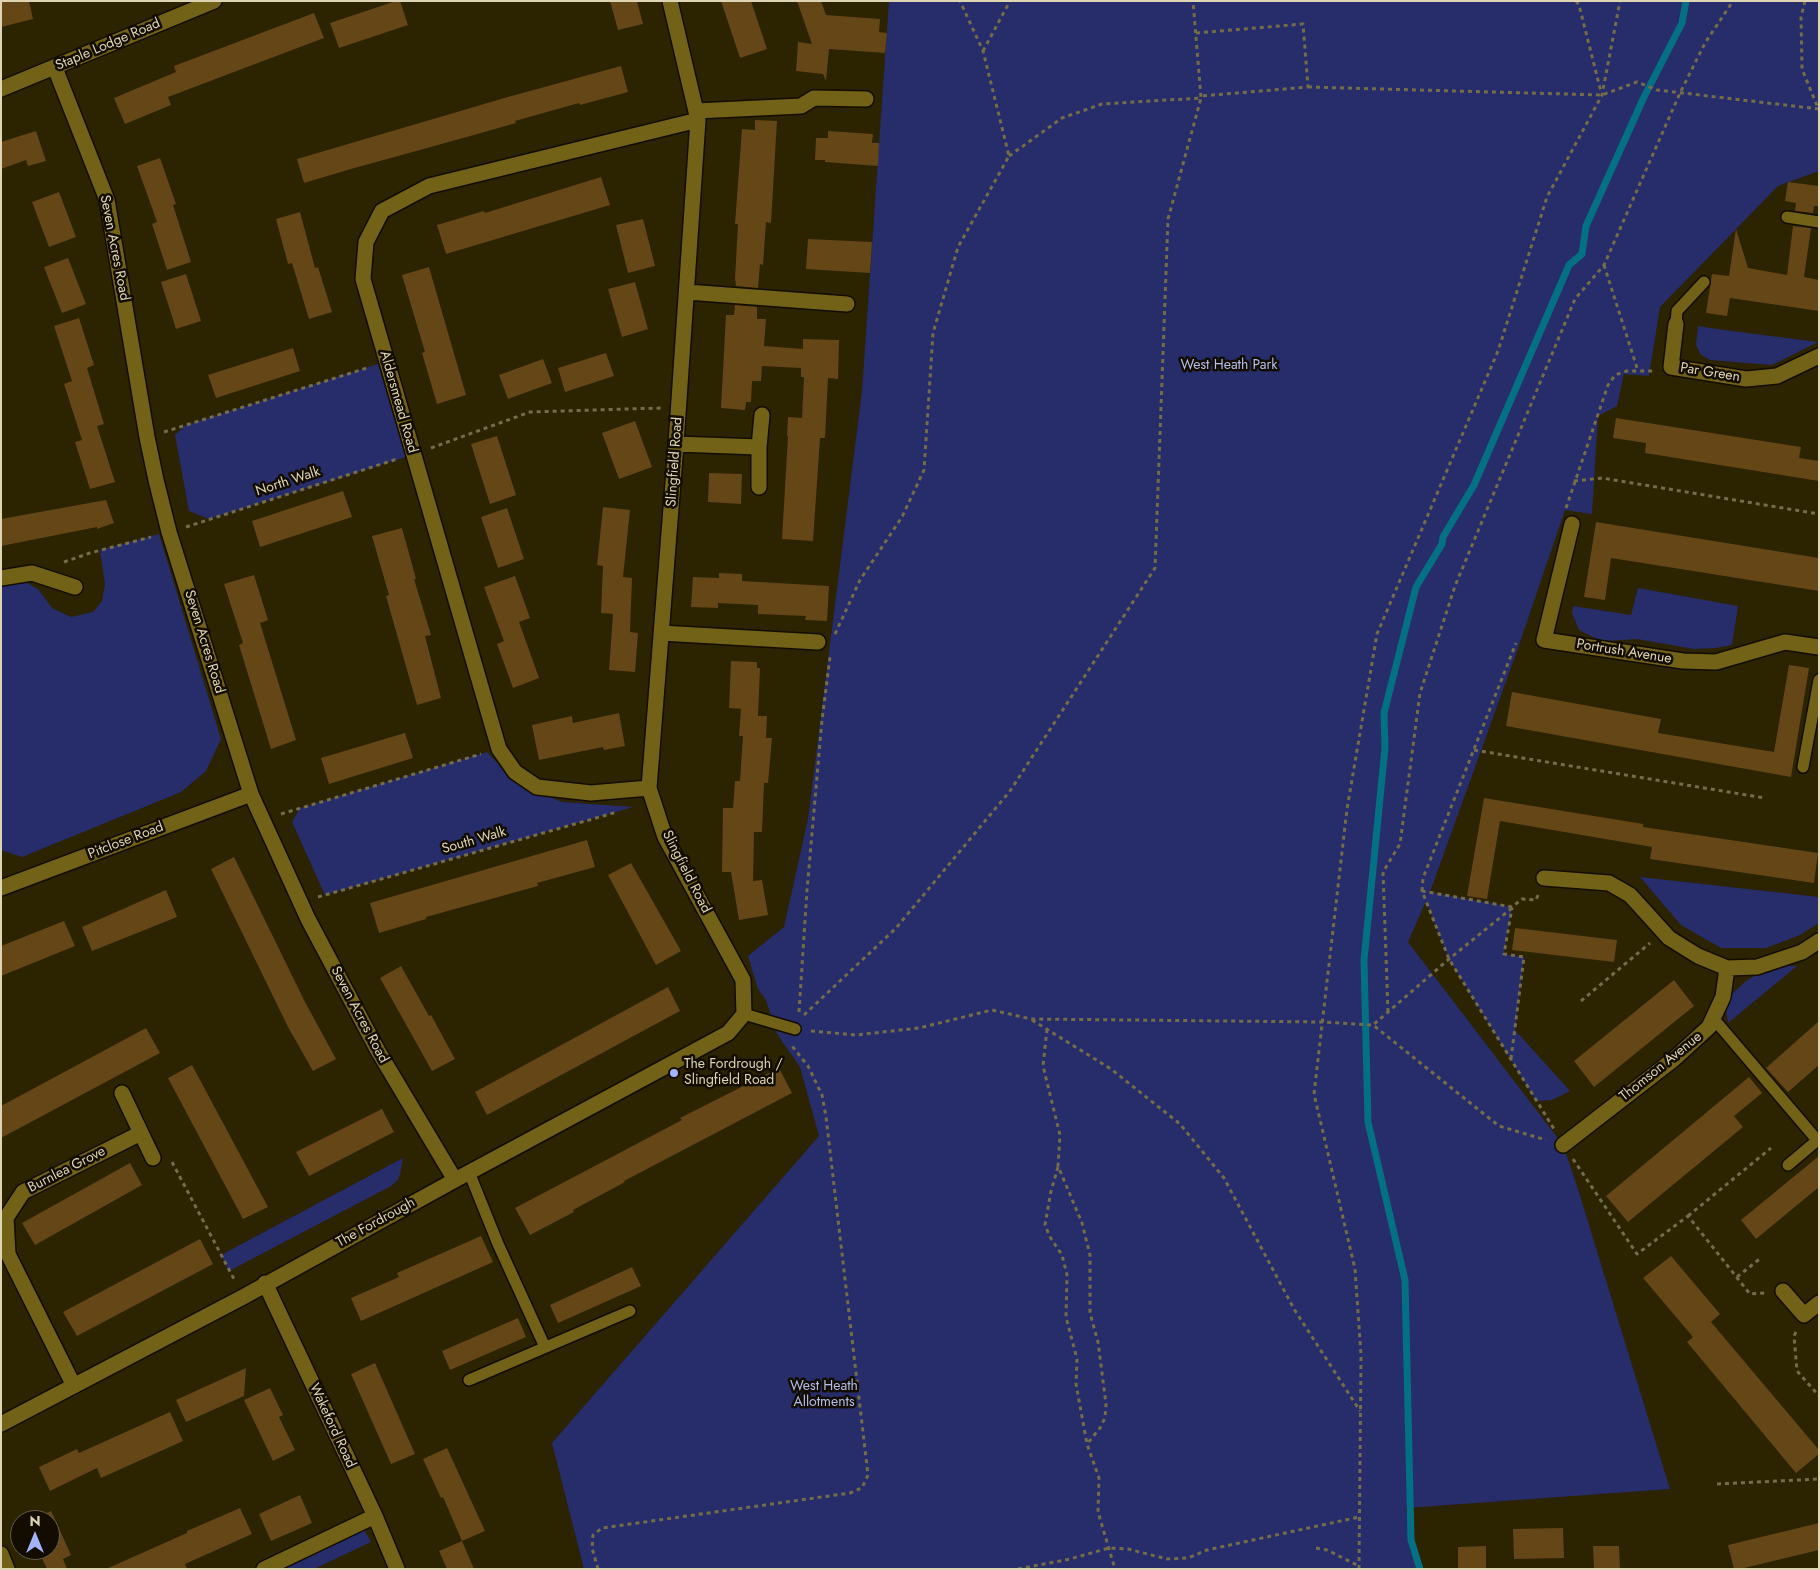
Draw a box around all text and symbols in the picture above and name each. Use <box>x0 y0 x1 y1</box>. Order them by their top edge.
street label: Staple Lodge Road <box>53 15 163 75</box>
street label: Seven Acres Road <box>96 194 132 302</box>
street label: Aldersmead Road <box>375 349 421 455</box>
park label: West Heath Park <box>1181 358 1277 374</box>
street label: Par Green <box>1679 360 1741 386</box>
street label: Slingfield Road <box>663 416 687 508</box>
street label: North Walk <box>254 464 322 500</box>
street label: Seven Acres Road <box>180 588 228 696</box>
street label: Portrush Avenue <box>1575 636 1673 668</box>
street label: Pitclose Road <box>86 819 166 863</box>
street label: South Walk <box>440 824 508 858</box>
street label: Slingfield Road <box>658 828 714 916</box>
street label: Seven Acres Road <box>326 964 392 1066</box>
street label: Thomson Avenue <box>1617 1029 1705 1105</box>
place label: The Fordrough / Slingfield Road <box>684 1057 783 1090</box>
marker: The Fordrough / Slingfield Road <box>668 1067 680 1079</box>
street label: Burnlea Grove <box>25 1143 109 1197</box>
street label: The Fordrough <box>334 1195 418 1251</box>
park label: West Heath Allotments <box>790 1379 858 1411</box>
street label: Wakeford Road <box>305 1381 359 1471</box>
north arrow <box>10 1510 60 1560</box>
text: N <box>29 1511 41 1531</box>

